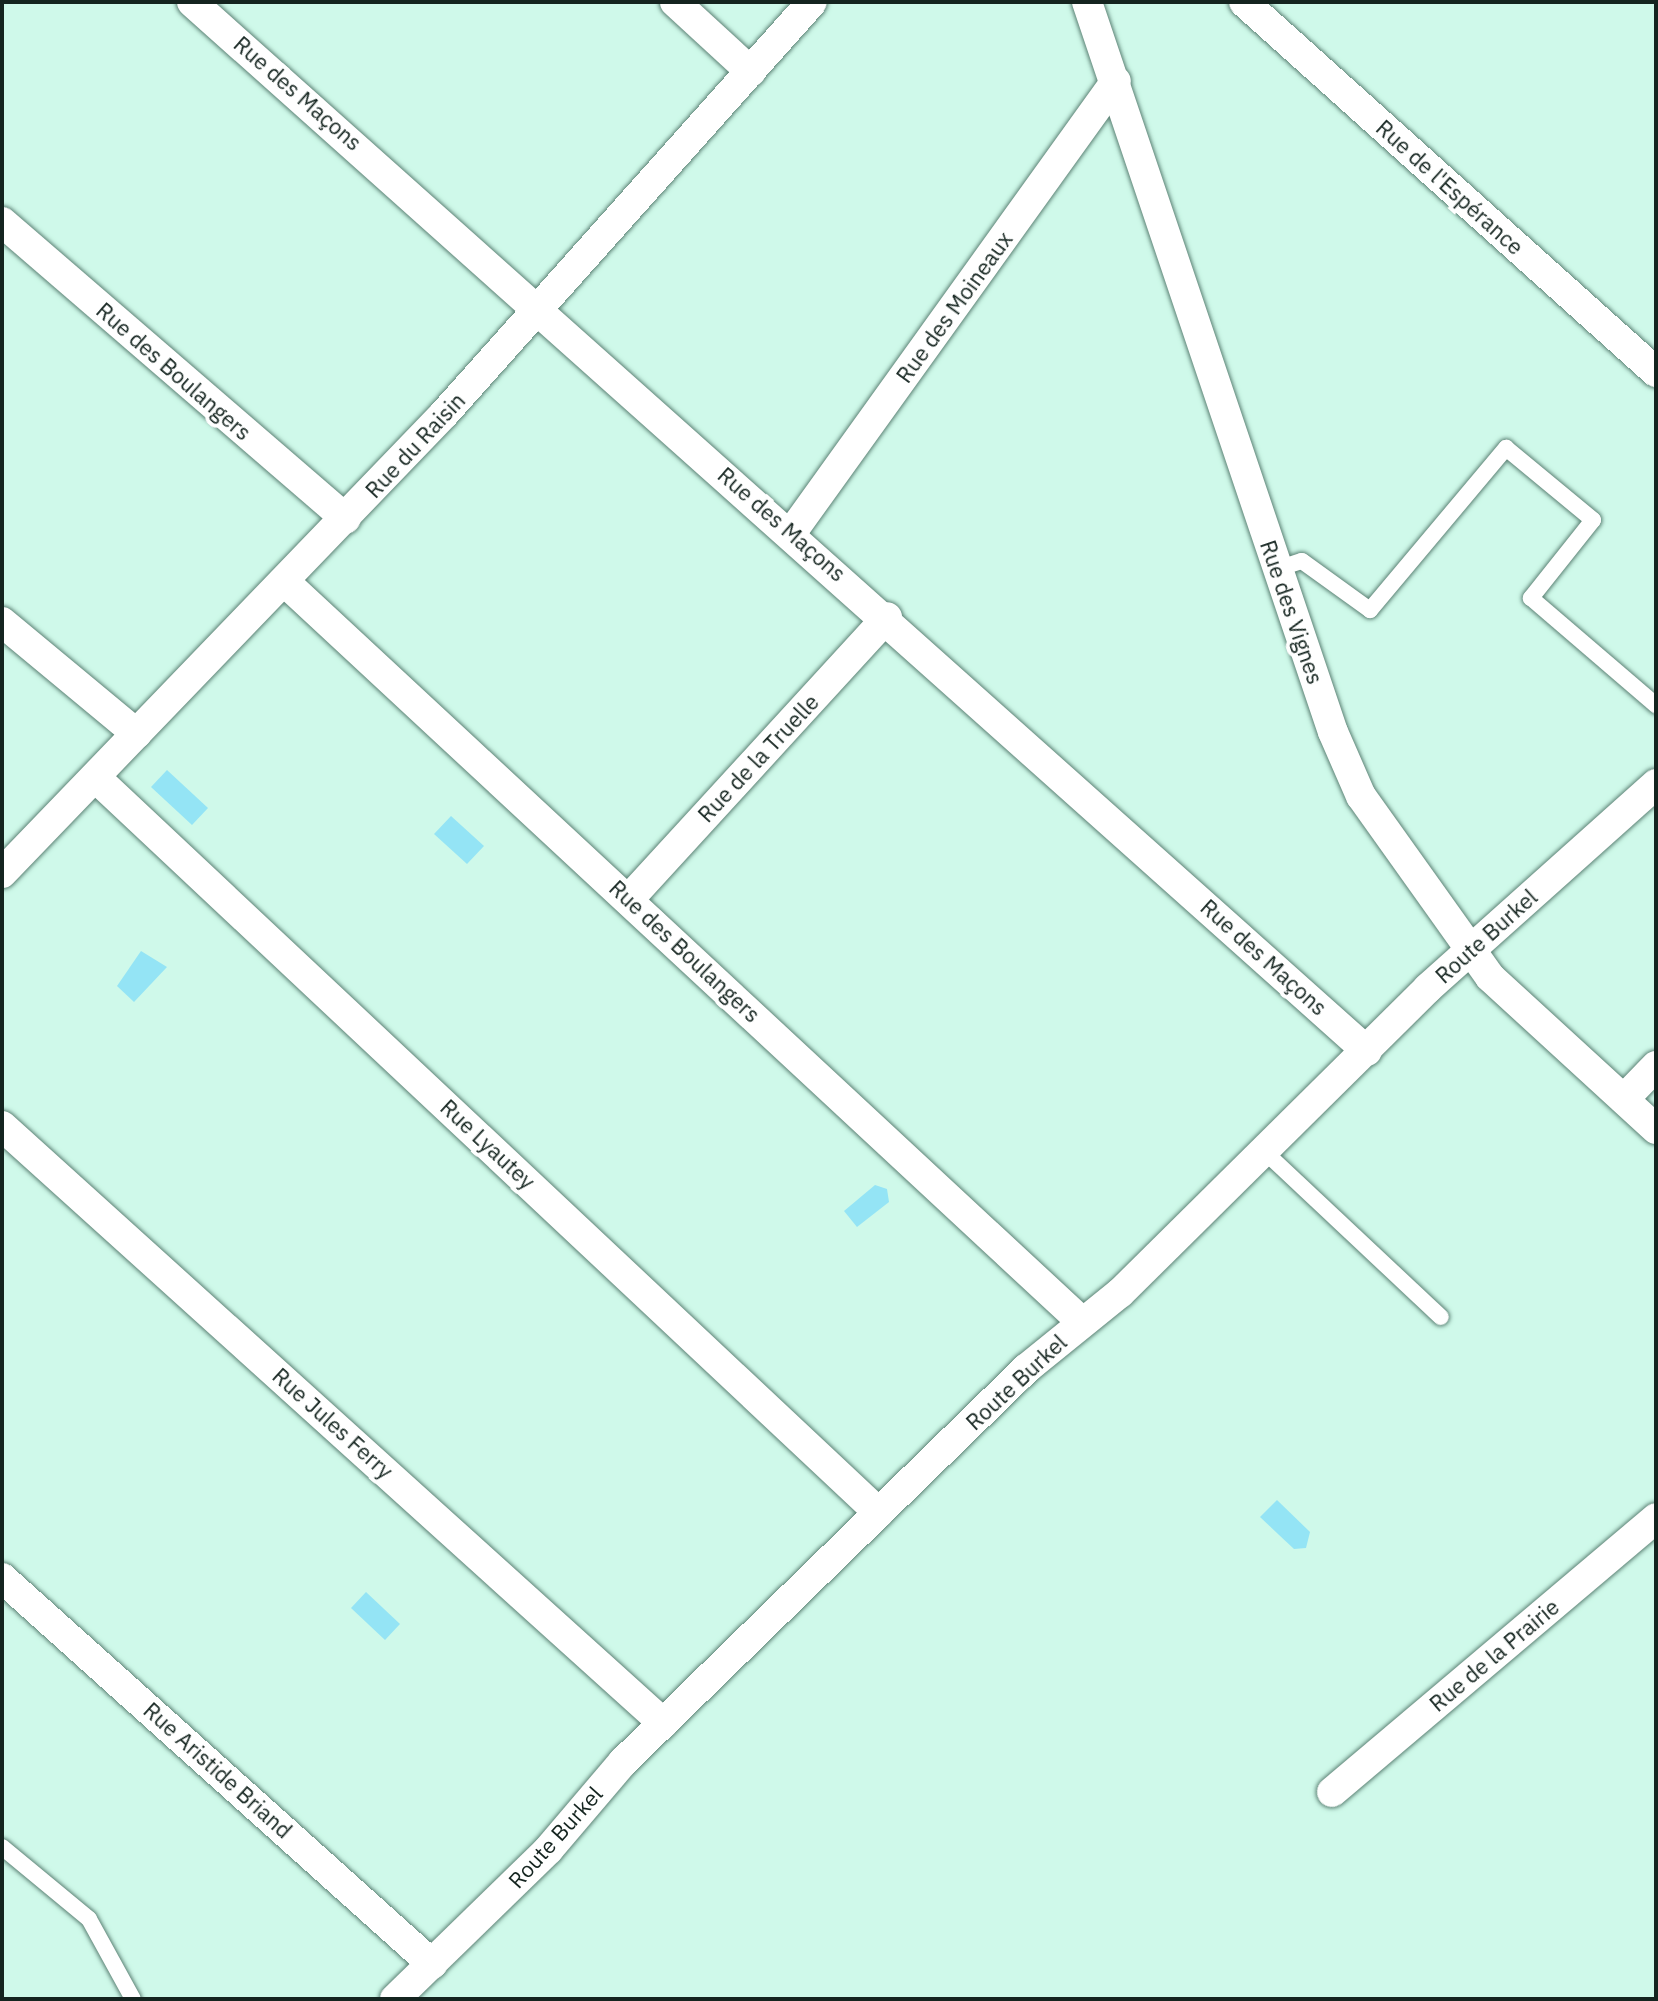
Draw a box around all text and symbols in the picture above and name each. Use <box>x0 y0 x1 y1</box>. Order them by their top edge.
street label: Rue des Maçons <box>229 30 367 156</box>
street label: Rue de l'Espérance <box>1371 114 1529 260</box>
street label: Rue des Moineaux <box>890 226 1018 388</box>
street label: Rue des Boulangers <box>91 297 257 445</box>
street label: Rue du Raisin <box>360 387 470 503</box>
street label: Rue des Maçons <box>713 461 851 587</box>
street label: Rue des Vignes <box>1255 537 1329 687</box>
street label: Rue de la Truelle <box>692 689 824 827</box>
street label: Rue des Boulangers <box>604 874 766 1028</box>
street label: Route Burkel <box>1430 883 1542 989</box>
street label: Rue des Maçons <box>1195 893 1333 1021</box>
street label: Rue Lyautey <box>435 1094 541 1194</box>
street label: Route Burkel <box>960 1329 1072 1435</box>
street label: Rue Jules Ferry <box>267 1362 399 1484</box>
street label: Rue de la Prairie <box>1424 1593 1564 1717</box>
street label: Rue Aristide Briand <box>138 1697 298 1843</box>
street label: Route Burkel <box>502 1781 608 1893</box>

